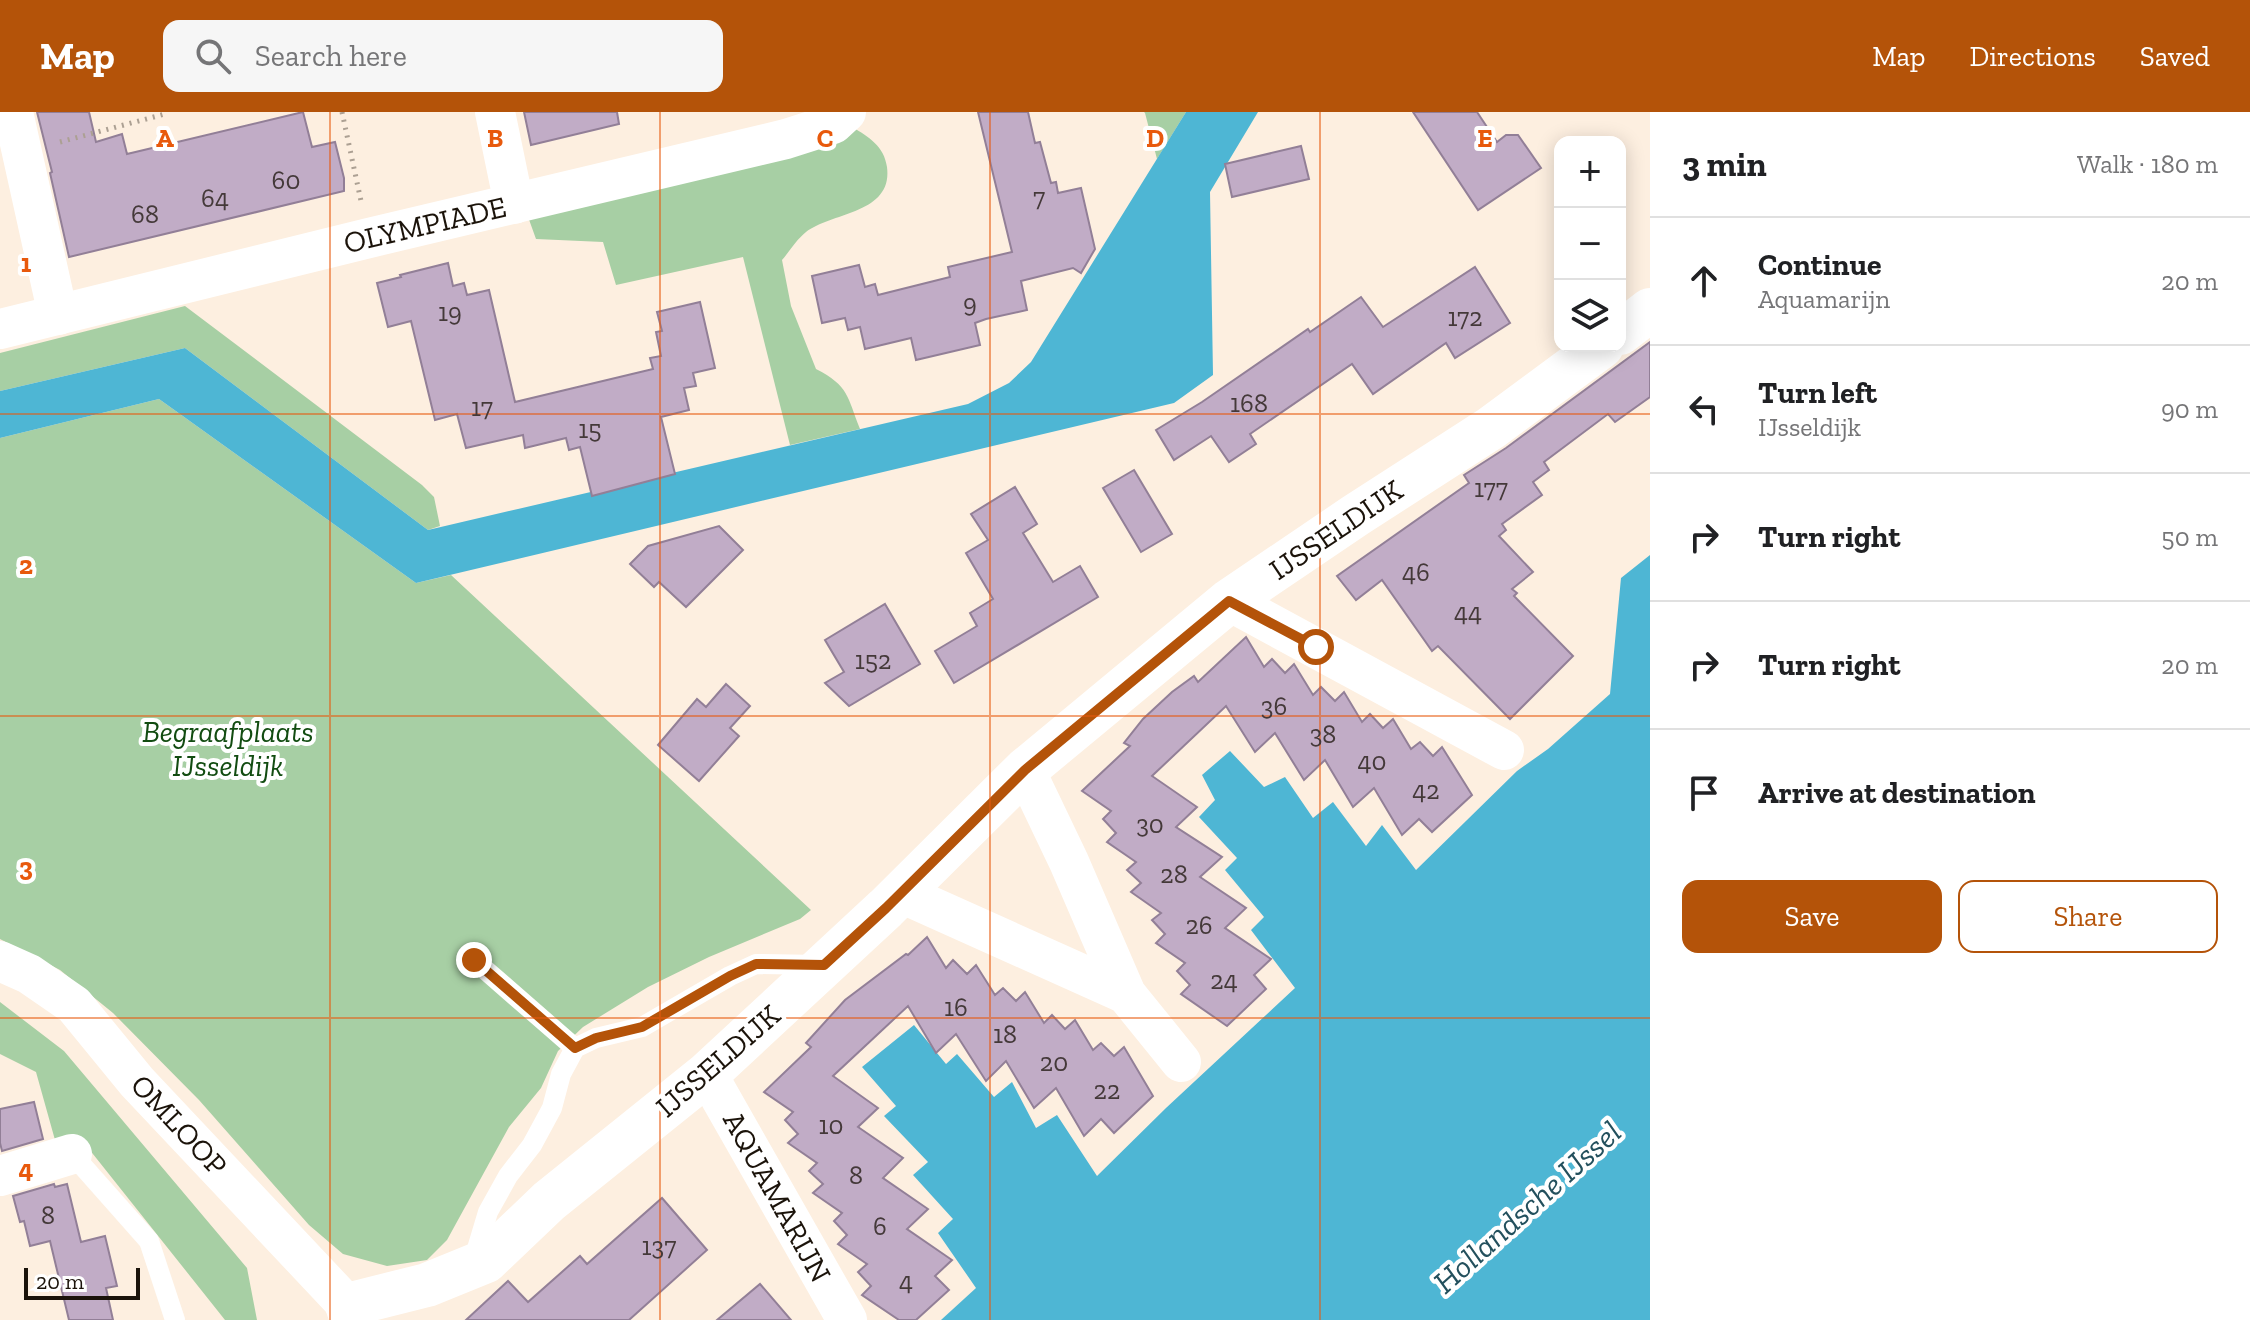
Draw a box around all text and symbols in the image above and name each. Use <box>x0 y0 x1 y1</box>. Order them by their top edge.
search box <box>163 20 723 92</box>
text: Map <box>40 33 115 79</box>
icon: search <box>191 34 235 78</box>
text: Search here <box>255 38 407 74</box>
text: Map <box>1872 40 1925 73</box>
text: Directions <box>1969 40 2096 73</box>
text: Saved <box>2140 40 2210 73</box>
text: A <box>156 122 174 154</box>
text: B <box>487 122 503 154</box>
text: C <box>817 122 833 154</box>
text: D <box>1146 122 1164 154</box>
text: E <box>1477 122 1493 154</box>
map controls <box>1554 136 1626 352</box>
button: + <box>1554 136 1626 208</box>
text: 3 min <box>1682 144 1767 185</box>
text: Walk · 180 m <box>2077 148 2218 180</box>
house number: 60 <box>272 164 300 196</box>
house number: 7 <box>1033 181 1045 213</box>
house number: 64 <box>201 182 229 214</box>
street label: OLYMPIADE <box>340 189 510 261</box>
house number: 68 <box>131 198 159 230</box>
button: − <box>1554 208 1626 280</box>
text: 1 <box>21 247 32 279</box>
text: Continue <box>1758 247 1882 283</box>
icon: ahead <box>1682 259 1726 303</box>
text: 20 m <box>2161 265 2218 297</box>
button: layers <box>1554 280 1626 352</box>
text: Aquamarijn <box>1758 283 1890 315</box>
house number: 9 <box>963 287 977 319</box>
house number: 19 <box>438 296 462 328</box>
house number: 172 <box>1447 301 1483 333</box>
text: Turn left <box>1758 375 1877 411</box>
house number: 168 <box>1230 387 1268 419</box>
icon: left <box>1682 387 1726 431</box>
house number: 17 <box>471 391 493 423</box>
text: 90 m <box>2161 393 2218 425</box>
text: IJsseldijk <box>1758 411 1861 443</box>
house number: 15 <box>578 413 602 445</box>
street label: IJSSELDIJK <box>1263 472 1410 588</box>
house number: 177 <box>1474 472 1508 504</box>
icon: right <box>1682 515 1726 559</box>
text: Turn right <box>1758 519 1900 555</box>
text: 50 m <box>2161 521 2218 553</box>
text: 2 <box>19 549 33 581</box>
house number: 46 <box>1402 556 1430 588</box>
house number: 44 <box>1454 596 1482 628</box>
route start <box>1298 629 1334 665</box>
icon: right <box>1682 643 1726 687</box>
house number: 152 <box>855 644 891 676</box>
text: Turn right <box>1758 647 1900 683</box>
text: 20 m <box>2161 649 2218 681</box>
house number: 36 <box>1261 690 1287 722</box>
park label: Begraafplaats IJsseldijk <box>142 714 314 784</box>
house number: 38 <box>1310 718 1336 750</box>
house number: 40 <box>1358 745 1387 777</box>
icon: arrive <box>1682 771 1726 815</box>
house number: 42 <box>1412 774 1440 806</box>
text: Arrive at destination <box>1758 775 2035 811</box>
house number: 30 <box>1136 808 1164 840</box>
text: 3 <box>19 851 33 883</box>
house number: 28 <box>1160 858 1188 890</box>
button: Save <box>1682 880 1942 953</box>
button: Share <box>1958 880 2218 953</box>
house number: 26 <box>1185 909 1213 941</box>
route end <box>456 942 492 978</box>
house number: 24 <box>1210 964 1238 996</box>
house number: 16 <box>944 991 968 1023</box>
street label: IJSSELDIJK <box>649 997 788 1125</box>
house number: 18 <box>993 1018 1017 1050</box>
house number: 20 <box>1040 1046 1068 1078</box>
street label: OMLOOP <box>123 1067 235 1183</box>
house number: 22 <box>1094 1074 1120 1106</box>
street label: AQUAMARIJN <box>715 1105 839 1289</box>
house number: 10 <box>819 1109 844 1141</box>
water label: Hollandsche IJssel <box>1426 1113 1628 1301</box>
text: 4 <box>19 1153 34 1185</box>
house number: 8 <box>849 1159 863 1191</box>
house number: 8 <box>41 1199 55 1231</box>
house number: 6 <box>873 1210 887 1242</box>
house number: 137 <box>642 1230 676 1262</box>
scale bar <box>24 1264 140 1300</box>
house number: 4 <box>899 1265 913 1297</box>
text: 20 m <box>36 1268 84 1295</box>

